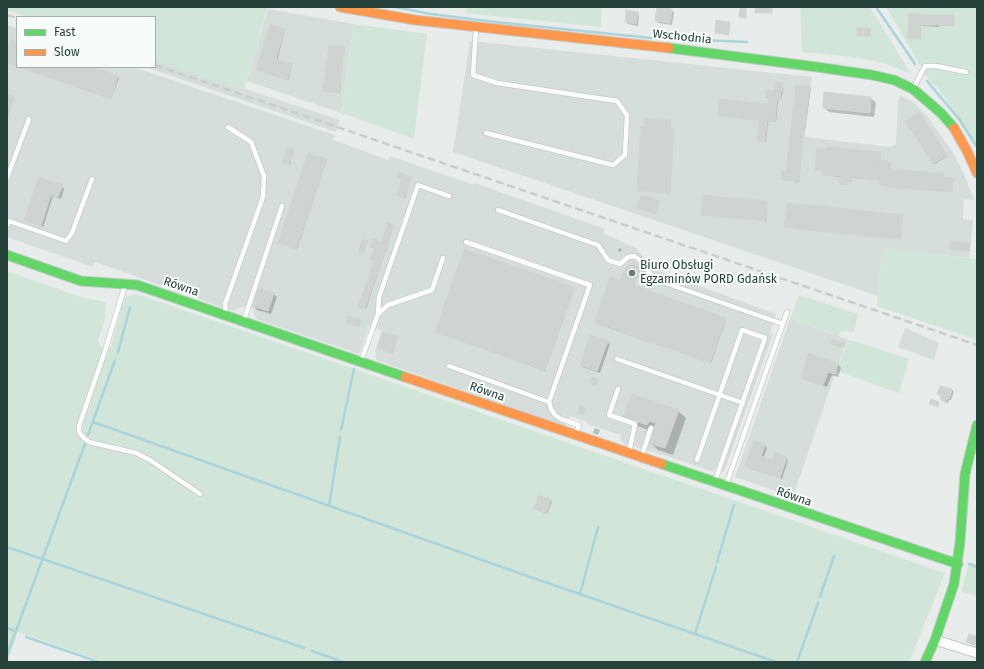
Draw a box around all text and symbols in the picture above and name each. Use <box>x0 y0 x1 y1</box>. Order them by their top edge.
legend <box>16 16 156 68</box>
text: Fast <box>54 25 76 39</box>
street label: Wschodnia <box>652 27 712 47</box>
text: Slow <box>54 45 80 59</box>
place label: Biuro Obsługi Egzaminów PORD Gdańsk <box>640 259 777 287</box>
marker: Biuro Obsługi Egzaminów PORD Gdańsk <box>627 268 637 278</box>
street label: Równa <box>162 274 200 300</box>
street label: Równa <box>468 379 506 405</box>
street label: Równa <box>775 484 813 510</box>

